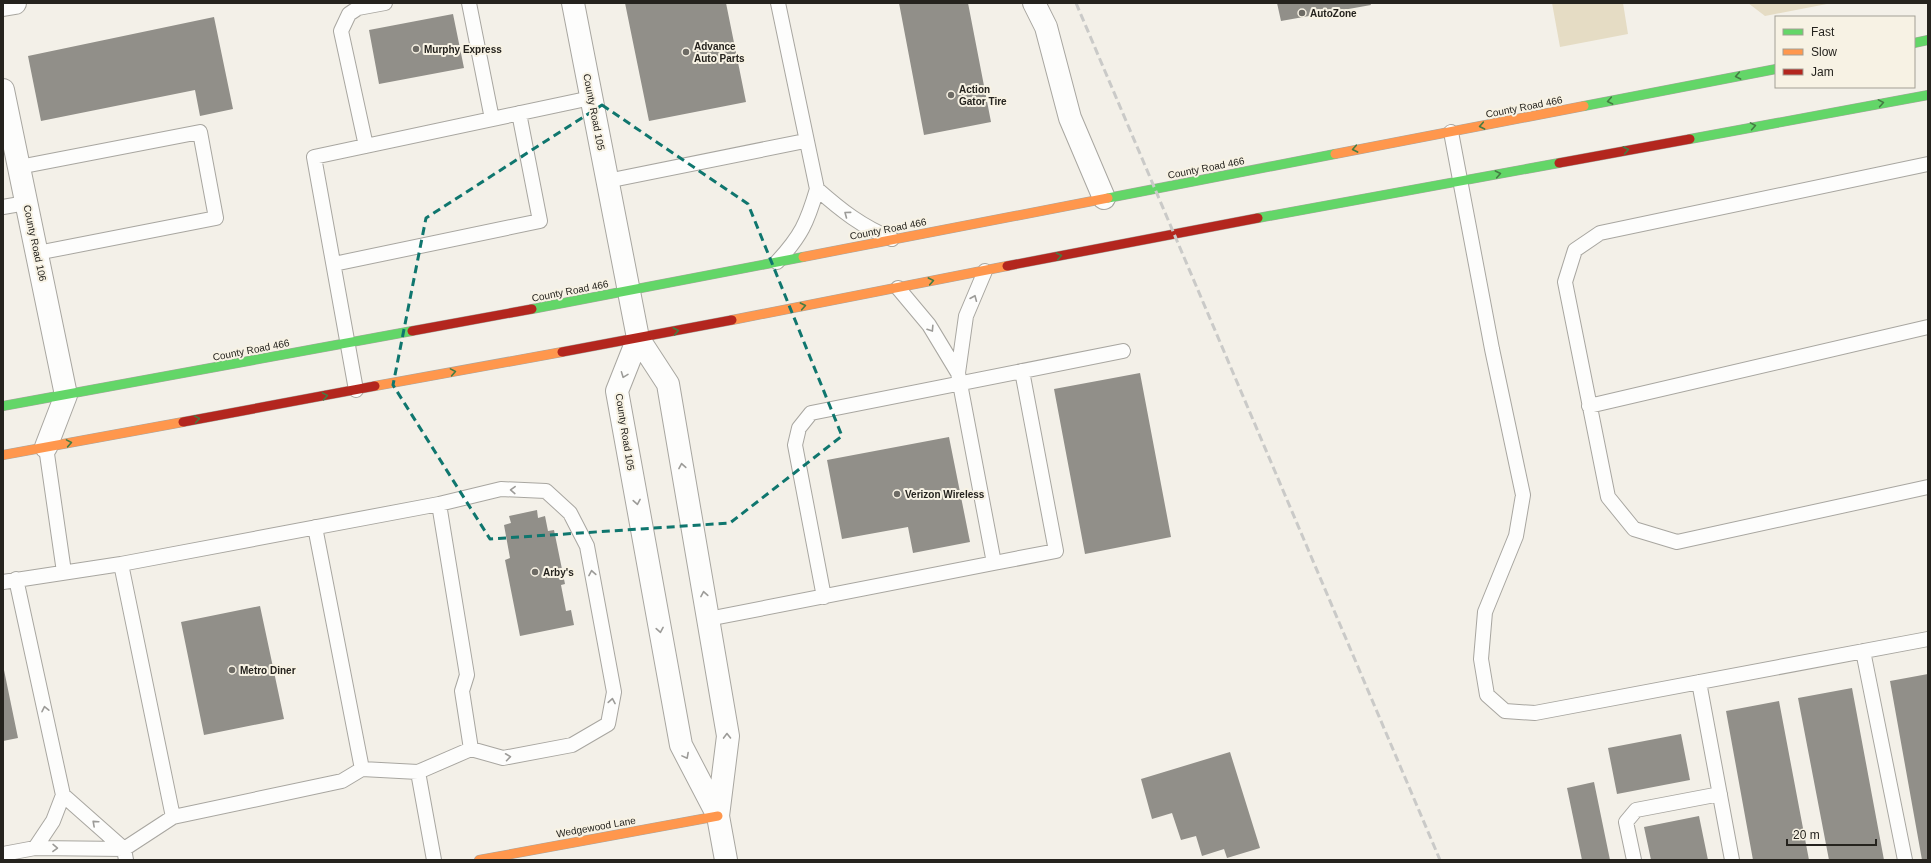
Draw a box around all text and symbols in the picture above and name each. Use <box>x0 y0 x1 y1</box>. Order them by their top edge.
marker: AutoZone <box>1297 8 1307 18</box>
place label: AutoZone <box>1310 8 1357 19</box>
legend <box>1775 16 1915 88</box>
text: Fast <box>1811 25 1835 39</box>
place label: Advance Auto Parts <box>694 41 745 64</box>
marker: Murphy Express <box>411 44 421 54</box>
place label: Murphy Express <box>424 44 502 55</box>
text: Slow <box>1811 45 1837 59</box>
marker: Advance Auto Parts <box>681 47 691 57</box>
text: Jam <box>1811 65 1834 79</box>
one-way arrow <box>1735 72 1741 80</box>
street label: County Road 105 <box>581 73 607 152</box>
place label: Action Gator Tire <box>959 84 1007 107</box>
marker: Action Gator Tire <box>946 90 956 100</box>
street label: County Road 466 <box>1485 94 1564 120</box>
one-way arrow <box>1607 97 1613 105</box>
one-way arrow <box>1878 99 1884 108</box>
one-way arrow <box>1479 121 1486 130</box>
one-way arrow <box>1750 123 1756 131</box>
one-way arrow <box>1351 145 1358 153</box>
one-way arrow <box>1622 146 1629 155</box>
street label: County Road 466 <box>1167 155 1246 181</box>
one-way arrow <box>1495 170 1501 179</box>
street label: County Road 106 <box>22 204 49 283</box>
one-way arrow <box>844 212 851 219</box>
street label: County Road 466 <box>849 216 928 242</box>
one-way arrow <box>1055 253 1062 261</box>
street label: County Road 466 <box>531 278 610 304</box>
one-way arrow <box>928 278 934 286</box>
one-way arrow <box>969 294 977 302</box>
one-way arrow <box>800 302 807 311</box>
one-way arrow <box>926 325 934 332</box>
one-way arrow <box>673 327 679 335</box>
street label: County Road 466 <box>212 337 291 363</box>
one-way arrow <box>449 368 456 377</box>
one-way arrow <box>620 371 628 378</box>
one-way arrow <box>322 392 328 400</box>
street label: County Road 105 <box>613 393 637 472</box>
one-way arrow <box>194 415 200 424</box>
one-way arrow <box>66 439 72 447</box>
one-way arrow <box>678 463 687 469</box>
one-way arrow <box>510 485 516 494</box>
marker: Verizon Wireless <box>892 489 902 499</box>
place label: Verizon Wireless <box>905 489 985 500</box>
one-way arrow <box>632 499 641 505</box>
marker: Arby's <box>530 567 540 577</box>
place label: Arby's <box>543 567 574 578</box>
one-way arrow <box>588 570 597 576</box>
one-way arrow <box>700 591 709 597</box>
one-way arrow <box>655 627 664 633</box>
marker: Metro Diner <box>227 665 237 675</box>
place label: Metro Diner <box>240 665 296 676</box>
one-way arrow <box>607 698 616 704</box>
one-way arrow <box>41 706 49 712</box>
one-way arrow <box>723 733 731 739</box>
one-way arrow <box>682 752 689 760</box>
one-way arrow <box>505 753 512 762</box>
street label: Wedgewood Lane <box>555 815 637 839</box>
one-way arrow <box>92 820 100 828</box>
scale bar <box>1787 821 1876 847</box>
text: 20 m <box>1793 828 1820 842</box>
one-way arrow <box>52 844 58 852</box>

